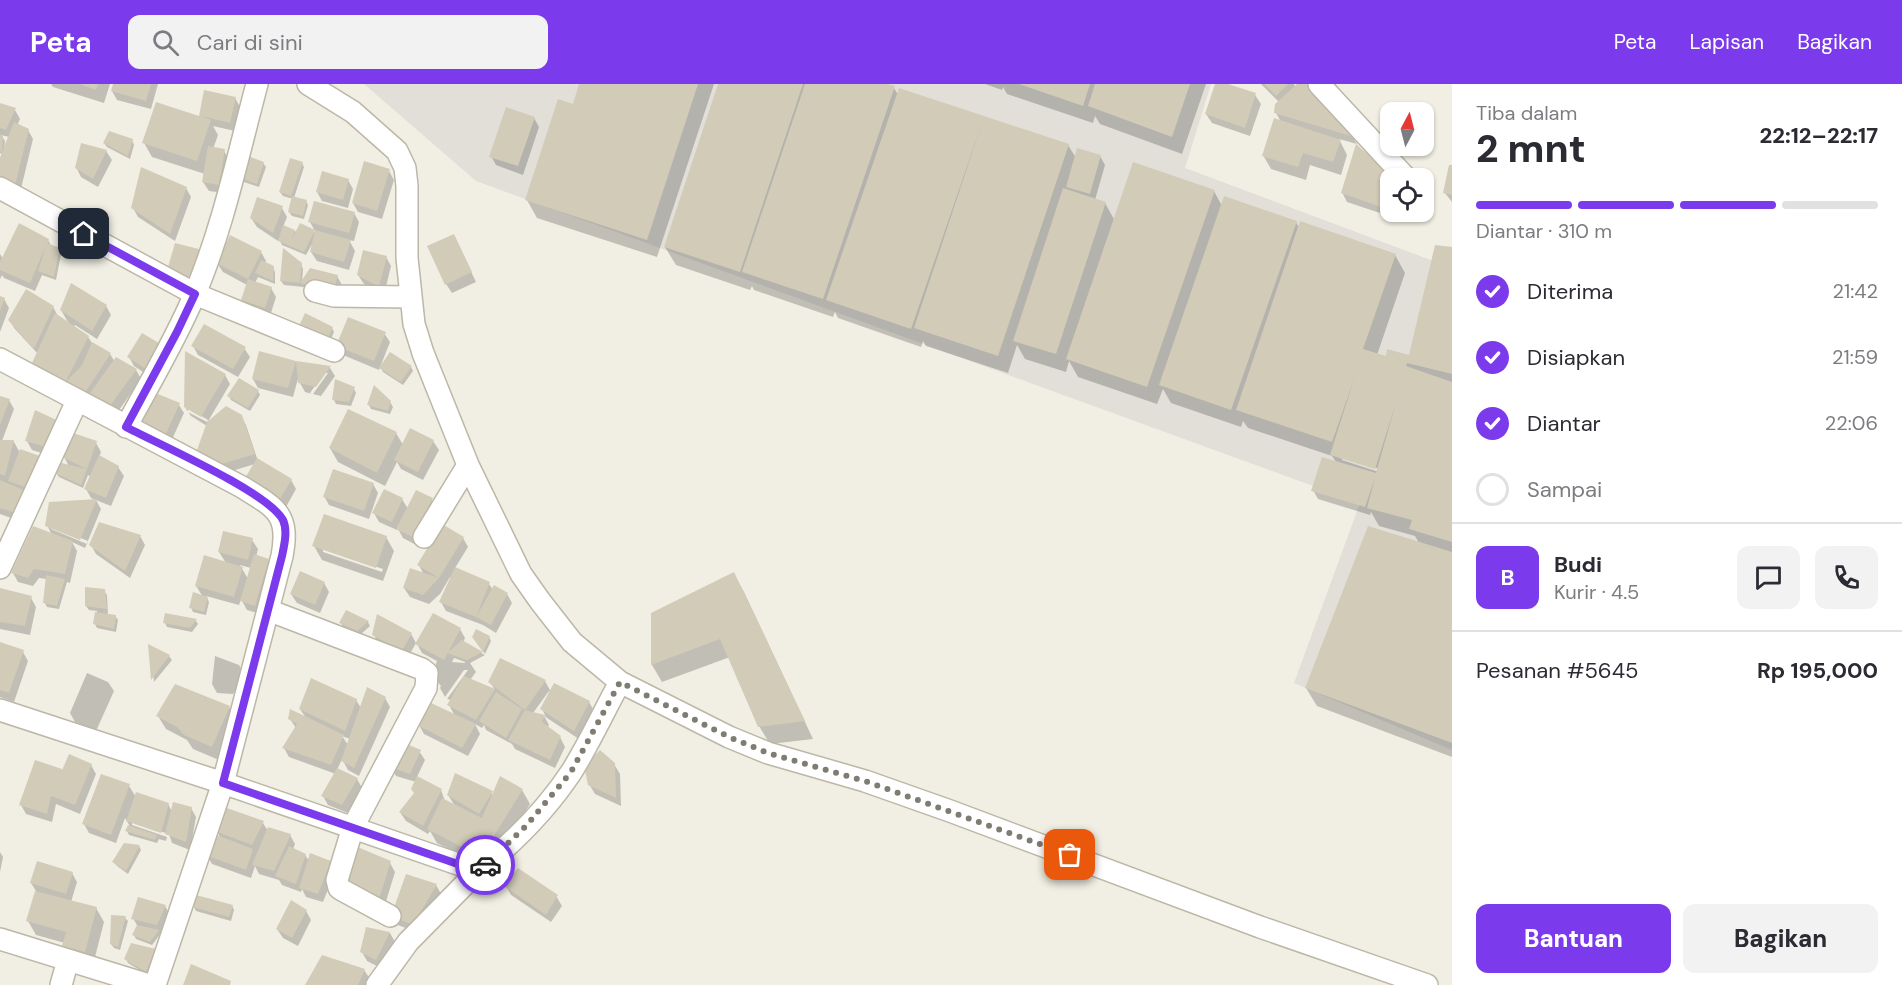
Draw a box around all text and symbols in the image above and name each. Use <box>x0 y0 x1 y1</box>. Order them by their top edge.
search box <box>128 15 548 69</box>
text: Peta <box>30 24 92 61</box>
icon: search <box>149 26 182 59</box>
text: Cari di sini <box>197 28 303 57</box>
text: Peta <box>1614 28 1656 56</box>
text: Lapisan <box>1689 28 1764 56</box>
text: Bagikan <box>1797 28 1872 56</box>
text: Tiba dalam <box>1476 100 1577 126</box>
north arrow <box>1380 102 1434 156</box>
map controls <box>1380 102 1434 222</box>
text: 22:12–22:17 <box>1760 121 1878 150</box>
text: 2 mnt <box>1476 123 1586 174</box>
button: locate <box>1380 168 1434 222</box>
pin <box>58 208 109 259</box>
icon: home <box>67 217 100 250</box>
text: Diantar · 310 m <box>1476 218 1612 244</box>
icon: check <box>1476 275 1509 308</box>
text: Diterima <box>1527 277 1613 306</box>
text: 21:42 <box>1833 278 1878 304</box>
icon: check <box>1476 341 1509 374</box>
text: Disiapkan <box>1527 343 1625 372</box>
text: 21:59 <box>1832 344 1878 370</box>
icon: check <box>1476 407 1509 440</box>
text: Diantar <box>1527 409 1601 438</box>
text: 22:06 <box>1825 410 1878 436</box>
text: Sampai <box>1527 475 1602 504</box>
button: chat <box>1737 546 1800 609</box>
button: phone <box>1815 546 1878 609</box>
text: Budi <box>1554 550 1602 579</box>
text: B <box>1500 563 1515 592</box>
text: Kurir · 4.5 <box>1554 579 1639 605</box>
text: Pesanan #5645 <box>1476 656 1638 685</box>
text: Rp 195,000 <box>1757 656 1878 685</box>
pin <box>1044 829 1095 880</box>
courier <box>455 835 515 895</box>
icon: bag <box>1053 838 1086 871</box>
icon: car <box>469 849 502 882</box>
button: Bantuan <box>1476 904 1671 973</box>
button: Bagikan <box>1683 904 1878 973</box>

